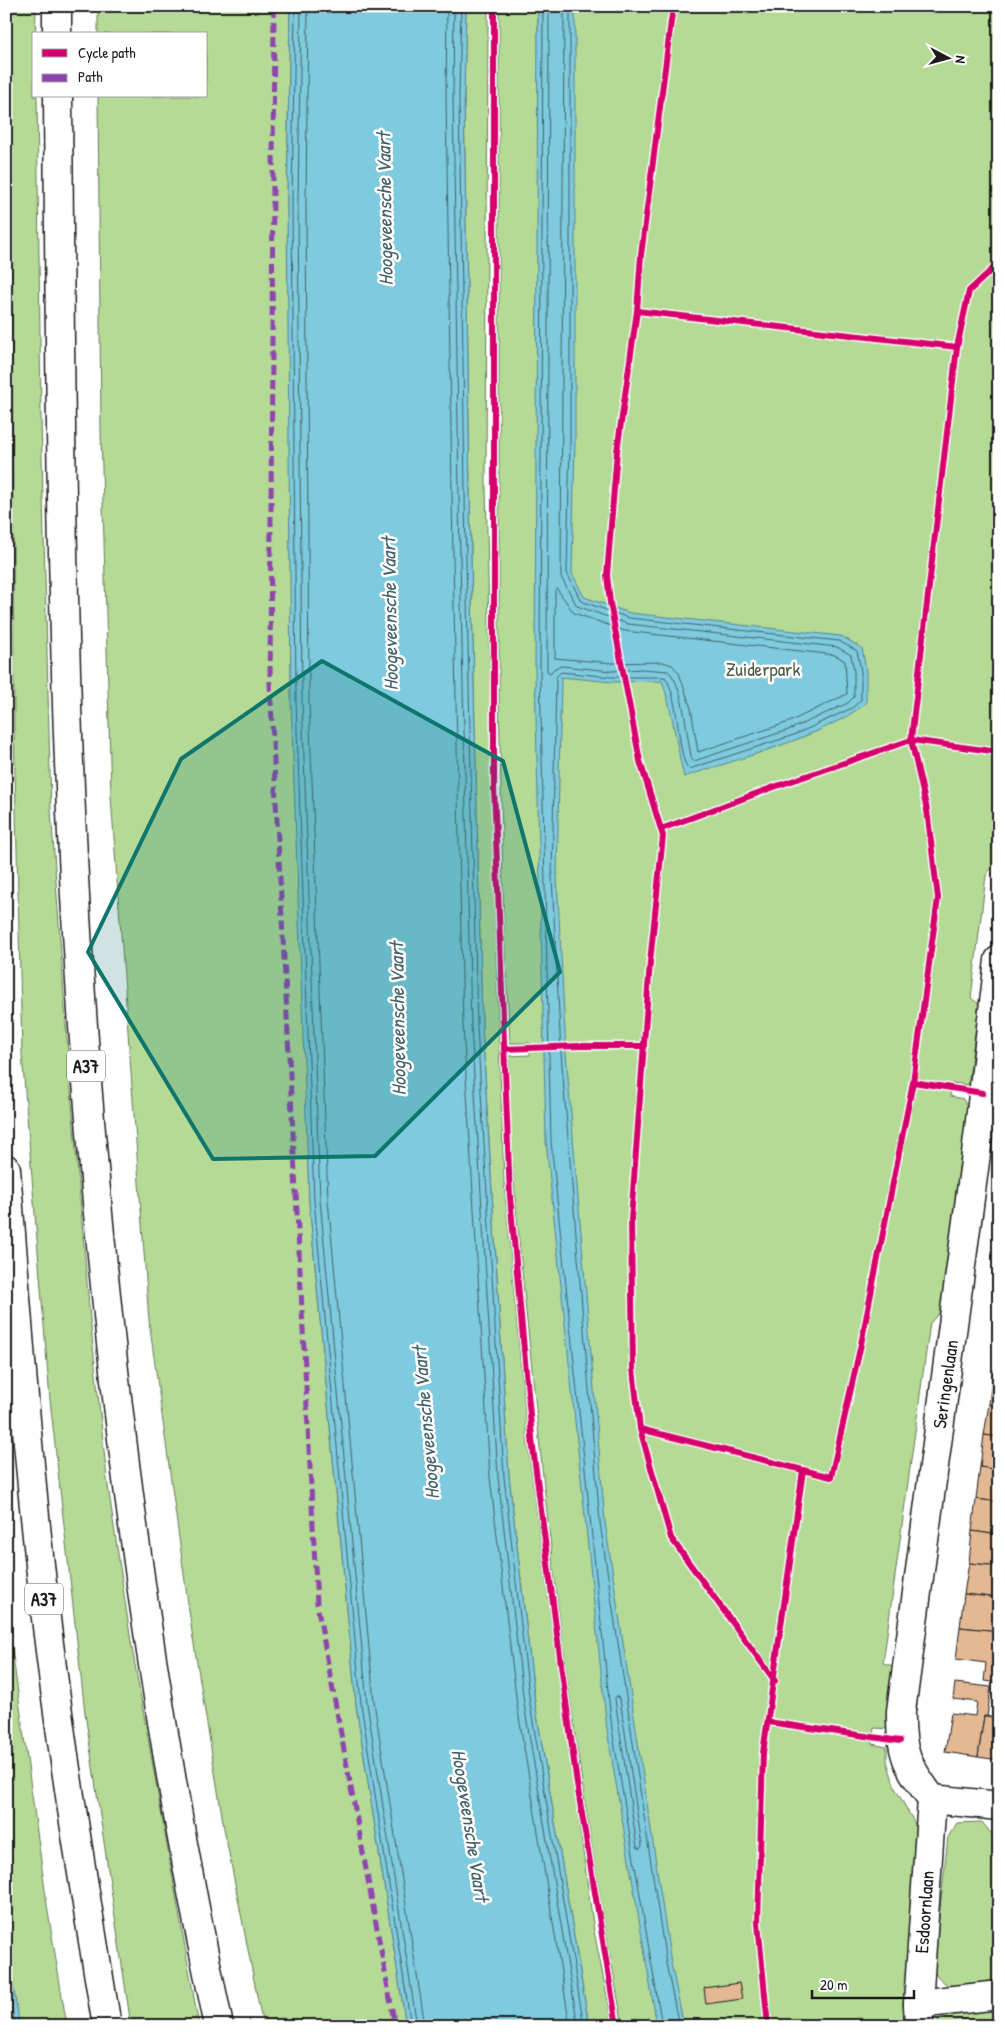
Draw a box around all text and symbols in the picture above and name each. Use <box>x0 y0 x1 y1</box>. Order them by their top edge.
legend <box>32 32 208 98</box>
north arrow <box>922 32 972 82</box>
text: Cycle path <box>78 42 136 63</box>
text: N <box>952 55 971 65</box>
text: Path <box>78 66 103 87</box>
water label: Hoogeveensche Vaart <box>369 129 400 286</box>
water label: Hoogeveensche Vaart <box>374 534 405 691</box>
park label: Zuiderpark <box>726 656 800 682</box>
water label: Hoogeveensche Vaart <box>382 939 413 1096</box>
road number: A37 <box>67 1050 105 1082</box>
street label: Seringenlaan <box>926 1338 964 1430</box>
water label: Hoogeveensche Vaart <box>405 1342 446 1501</box>
road number: A37 <box>25 1584 63 1615</box>
water label: Hoogeveensche Vaart <box>445 1747 497 1906</box>
street label: Esdoornlaan <box>908 1870 940 1954</box>
scale bar <box>812 1967 915 1999</box>
text: 20 m <box>820 1974 847 1995</box>

